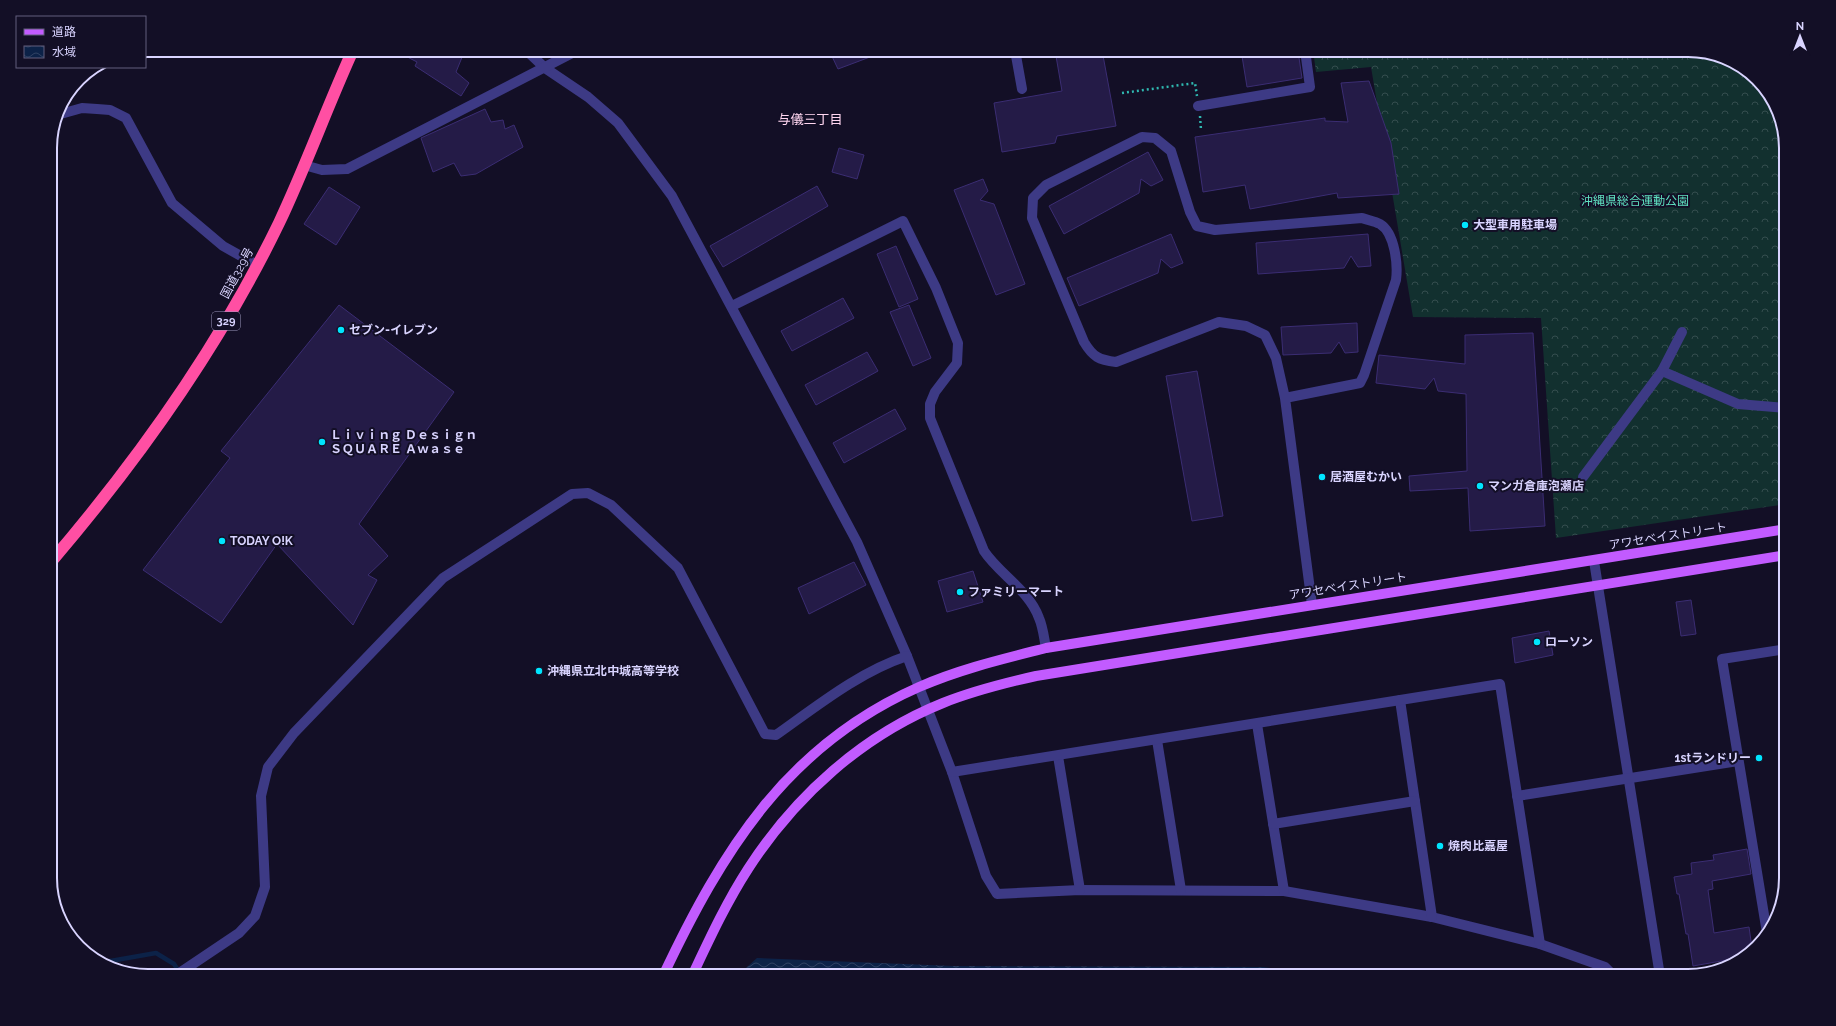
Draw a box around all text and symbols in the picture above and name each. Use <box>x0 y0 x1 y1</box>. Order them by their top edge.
legend <box>16 16 146 68</box>
north arrow <box>1780 16 1820 56</box>
text: N <box>1796 20 1804 33</box>
text: 道路 <box>52 25 76 39</box>
text: 水域 <box>52 45 76 59</box>
district label: 与儀三丁目 <box>777 112 843 127</box>
park label: 沖縄県総合運動公園 <box>1581 194 1689 208</box>
place label: 大型車用駐車場 <box>1473 218 1557 232</box>
marker: 大型車用駐車場 <box>1460 220 1470 230</box>
street label: 国道329号 <box>218 245 256 301</box>
road number: 329 <box>212 312 240 330</box>
place label: セブン-イレブン <box>349 323 438 337</box>
marker: セブン-イレブン <box>336 325 346 335</box>
place label: Ｌｉｖｉｎｇ Ｄｅｓｉｇｎ ＳＱＵＡＲＥ Ａｗａｓｅ <box>330 428 477 456</box>
marker: Ｌｉｖｉｎｇ Ｄｅｓｉｇｎ ＳＱＵＡＲＥ Ａｗａｓｅ <box>317 437 327 447</box>
place label: 居酒屋むかい <box>1330 470 1402 484</box>
marker: 居酒屋むかい <box>1317 472 1327 482</box>
place label: マンガ倉庫泡瀬店 <box>1488 479 1584 493</box>
marker: マンガ倉庫泡瀬店 <box>1475 481 1485 491</box>
street label: アワセベイストリート <box>1608 520 1728 552</box>
place label: TODAY O!K <box>230 534 294 548</box>
marker: TODAY O!K <box>217 536 227 546</box>
street label: アワセベイストリート <box>1288 570 1408 602</box>
place label: ファミリーマート <box>968 585 1064 599</box>
marker: ファミリーマート <box>955 587 965 597</box>
place label: ローソン <box>1545 635 1593 649</box>
marker: ローソン <box>1532 637 1542 647</box>
place label: 沖縄県立北中城高等学校 <box>547 664 679 678</box>
marker: 沖縄県立北中城高等学校 <box>534 666 544 676</box>
place label: 1stランドリー <box>1675 751 1751 765</box>
marker: 1stランドリー <box>1754 753 1764 763</box>
place label: 焼肉比嘉屋 <box>1448 839 1508 853</box>
marker: 焼肉比嘉屋 <box>1435 841 1445 851</box>

